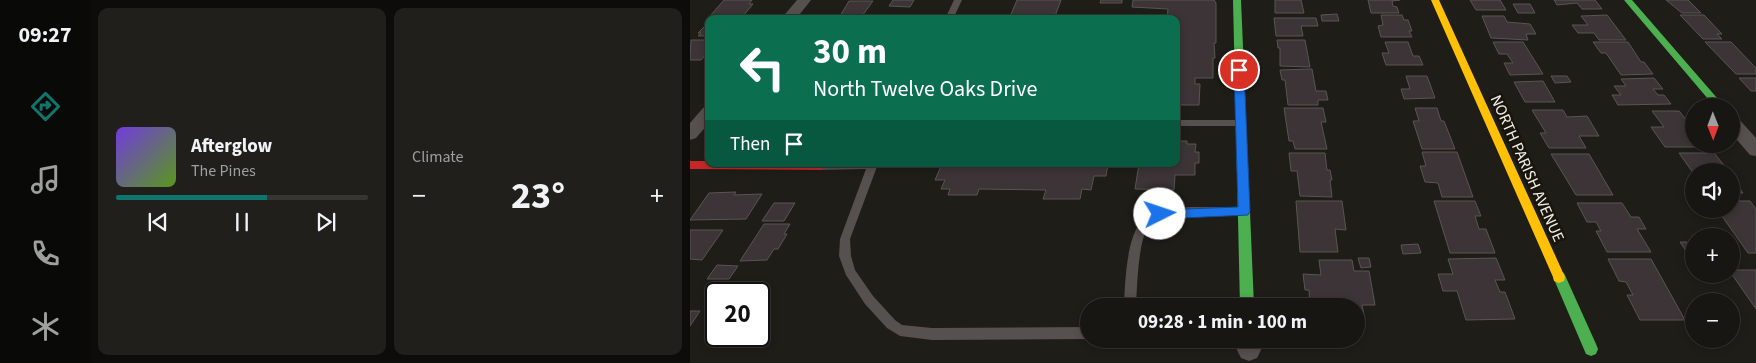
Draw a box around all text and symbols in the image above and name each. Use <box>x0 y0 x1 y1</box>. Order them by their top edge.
text: 09:27 <box>18 19 72 51</box>
text: 30 m <box>813 27 887 77</box>
icon: left <box>730 35 795 100</box>
pin <box>1218 49 1260 91</box>
icon: arrive <box>1225 56 1253 84</box>
text: North Twelve Oaks Drive <box>813 73 1037 105</box>
icon: directions <box>28 89 63 124</box>
street label: NORTH PARISH AVENUE <box>1485 91 1569 245</box>
north arrow <box>1685 98 1740 152</box>
map controls <box>1685 98 1740 348</box>
icon: arrive <box>780 130 808 158</box>
text: Then <box>730 131 770 158</box>
text: Afterglow <box>191 133 272 160</box>
text: Climate <box>412 146 463 168</box>
text: The Pines <box>191 160 256 182</box>
icon: music <box>28 162 63 197</box>
button: sound <box>1685 163 1740 218</box>
text: 23° <box>511 169 565 223</box>
text: − <box>412 176 426 216</box>
text: + <box>650 176 664 216</box>
position arrow <box>1133 187 1185 239</box>
icon: previous <box>144 208 172 236</box>
icon: pause <box>228 208 256 236</box>
icon: next <box>312 208 340 236</box>
button: + <box>1685 228 1740 283</box>
icon: phone <box>28 236 63 271</box>
speed limit sign: 20 <box>705 282 770 347</box>
button: − <box>1685 293 1740 348</box>
icon: climate <box>28 309 63 344</box>
text: 09:28 · 1 min · 100 m <box>1138 309 1307 336</box>

